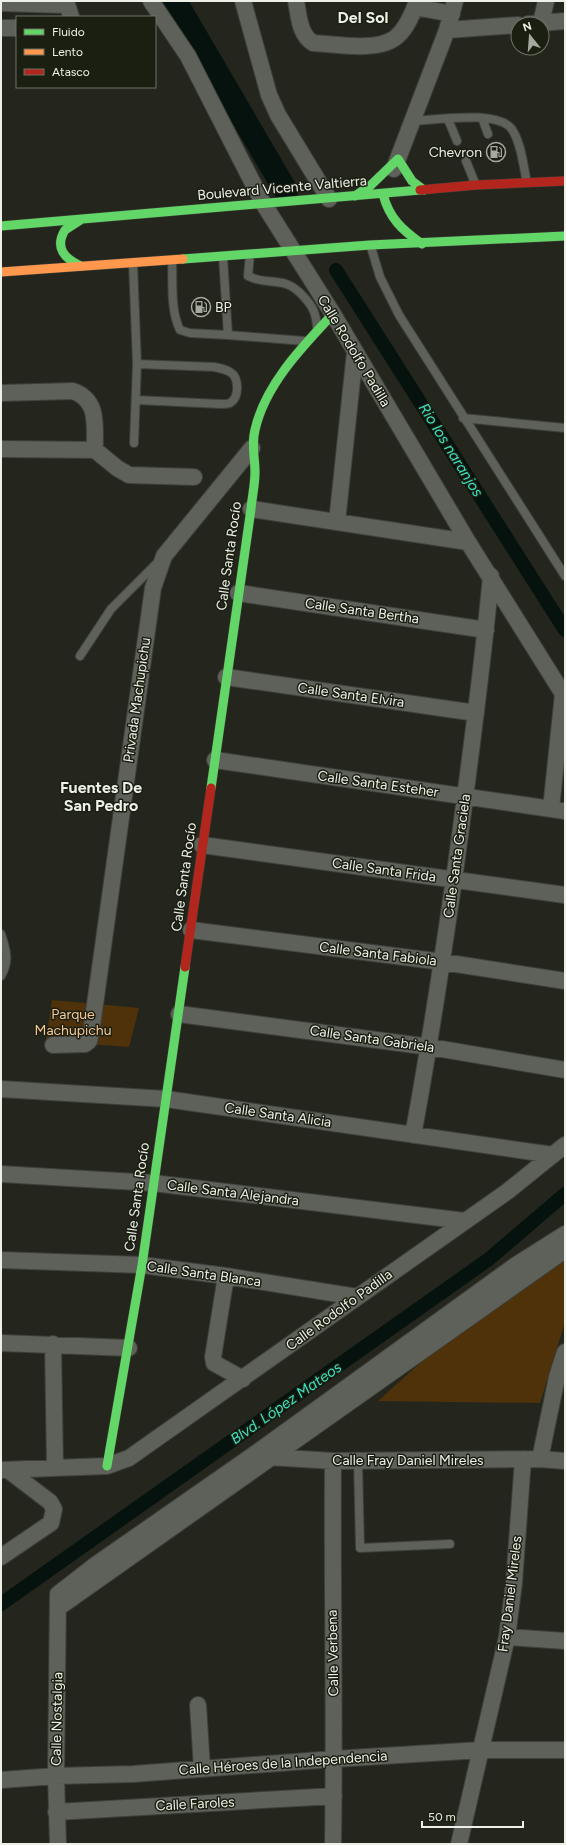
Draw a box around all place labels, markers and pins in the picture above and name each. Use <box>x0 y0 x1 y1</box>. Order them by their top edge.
fuel station icon: Chevron <box>485 141 507 163</box>
place label: Chevron <box>429 144 482 161</box>
fuel station icon: BP <box>190 296 212 318</box>
place label: BP <box>215 299 232 316</box>

